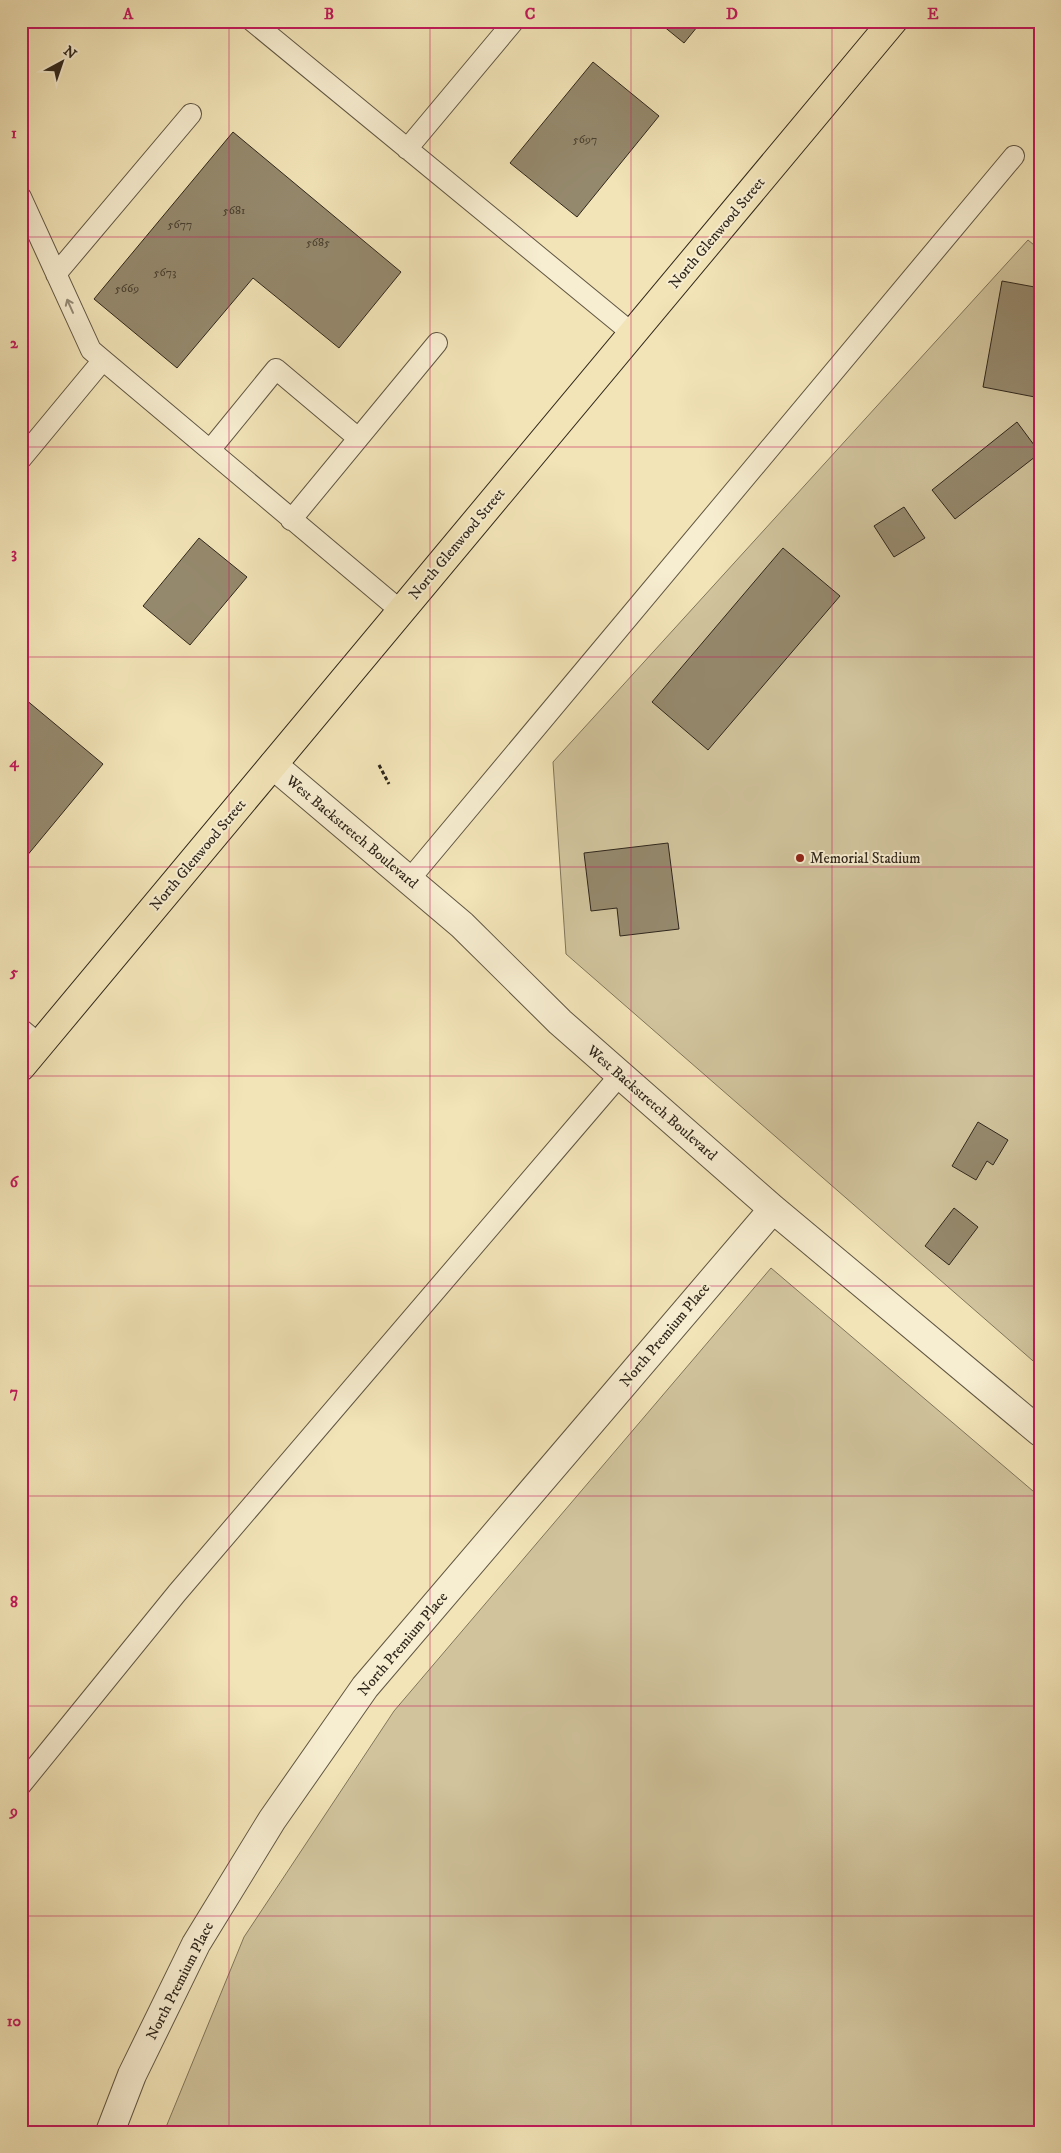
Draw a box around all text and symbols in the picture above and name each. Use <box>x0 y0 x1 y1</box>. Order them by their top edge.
text: A <box>122 4 134 24</box>
text: B <box>324 4 334 24</box>
text: C <box>525 4 535 24</box>
text: D <box>726 4 738 24</box>
text: E <box>927 4 939 24</box>
north arrow <box>38 38 88 88</box>
text: N <box>60 42 80 64</box>
text: 1 <box>11 123 17 143</box>
house number: 5697 <box>573 132 597 147</box>
street label: North Glenwood Street <box>665 173 769 293</box>
house number: 5681 <box>223 203 245 218</box>
house number: 5677 <box>168 217 192 232</box>
house number: 5685 <box>306 235 330 250</box>
house number: 5673 <box>153 265 177 280</box>
house number: 5669 <box>115 281 139 296</box>
one-way arrow <box>65 299 75 314</box>
text: 2 <box>10 333 19 353</box>
street label: North Glenwood Street <box>405 484 509 604</box>
text: 3 <box>11 543 17 563</box>
text: 4 <box>8 752 19 772</box>
street label: West Backstretch Boulevard <box>281 771 422 893</box>
street label: North Glenwood Street <box>146 795 250 915</box>
place label: Memorial Stadium <box>810 849 921 868</box>
marker: Memorial Stadium <box>794 852 806 864</box>
text: 5 <box>9 962 18 982</box>
street label: West Backstretch Boulevard <box>582 1041 722 1165</box>
text: 6 <box>10 1172 20 1192</box>
street label: North Premium Place <box>616 1279 714 1391</box>
text: 7 <box>10 1382 18 1402</box>
street label: North Premium Place <box>354 1588 452 1700</box>
text: 8 <box>10 1592 18 1612</box>
text: 9 <box>9 1801 18 1821</box>
street label: North Premium Place <box>142 1919 218 2043</box>
text: 10 <box>7 2011 22 2031</box>

